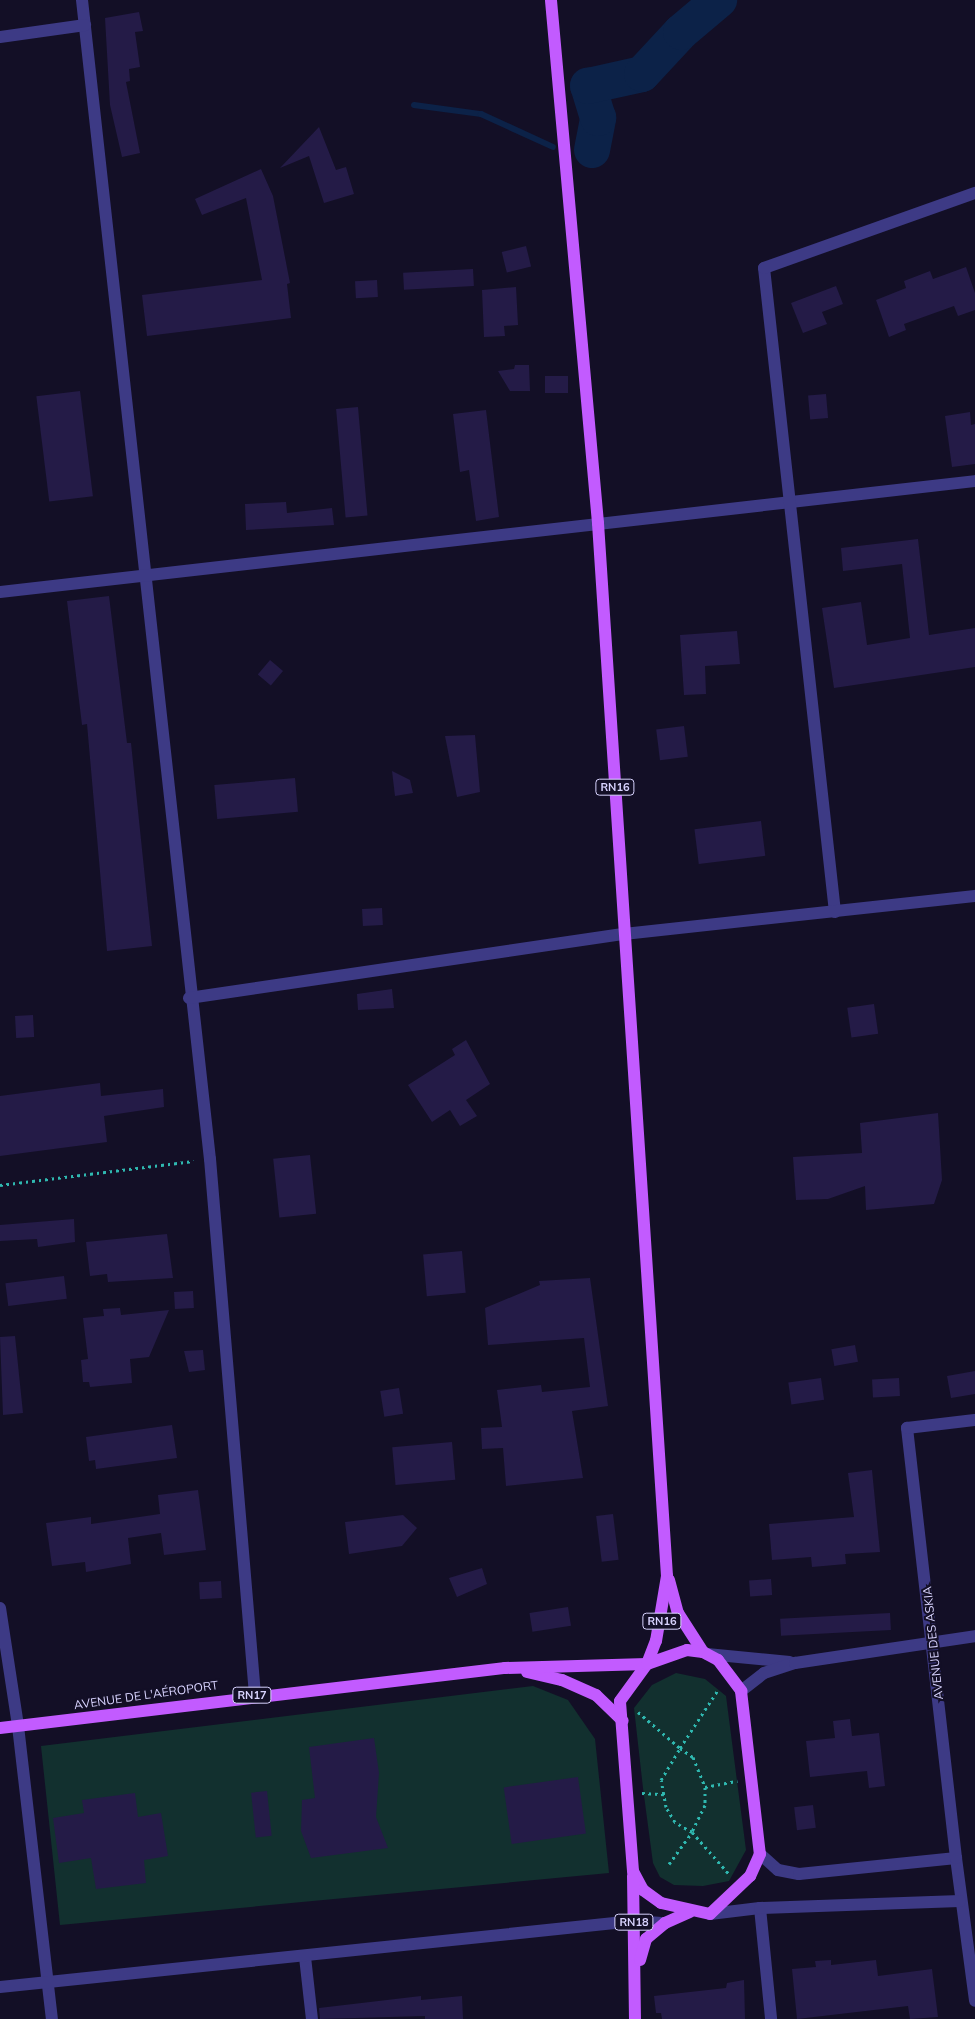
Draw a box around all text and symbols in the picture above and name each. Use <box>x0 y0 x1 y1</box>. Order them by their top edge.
road number: RN16 <box>595 779 635 796</box>
street label: AVENUE DES ASKIA <box>920 1586 946 1700</box>
road number: RN16 <box>642 1612 682 1630</box>
street label: AVENUE DE L'AÉROPORT <box>73 1678 219 1712</box>
road number: RN17 <box>232 1686 272 1704</box>
road number: RN18 <box>614 1914 654 1930</box>

